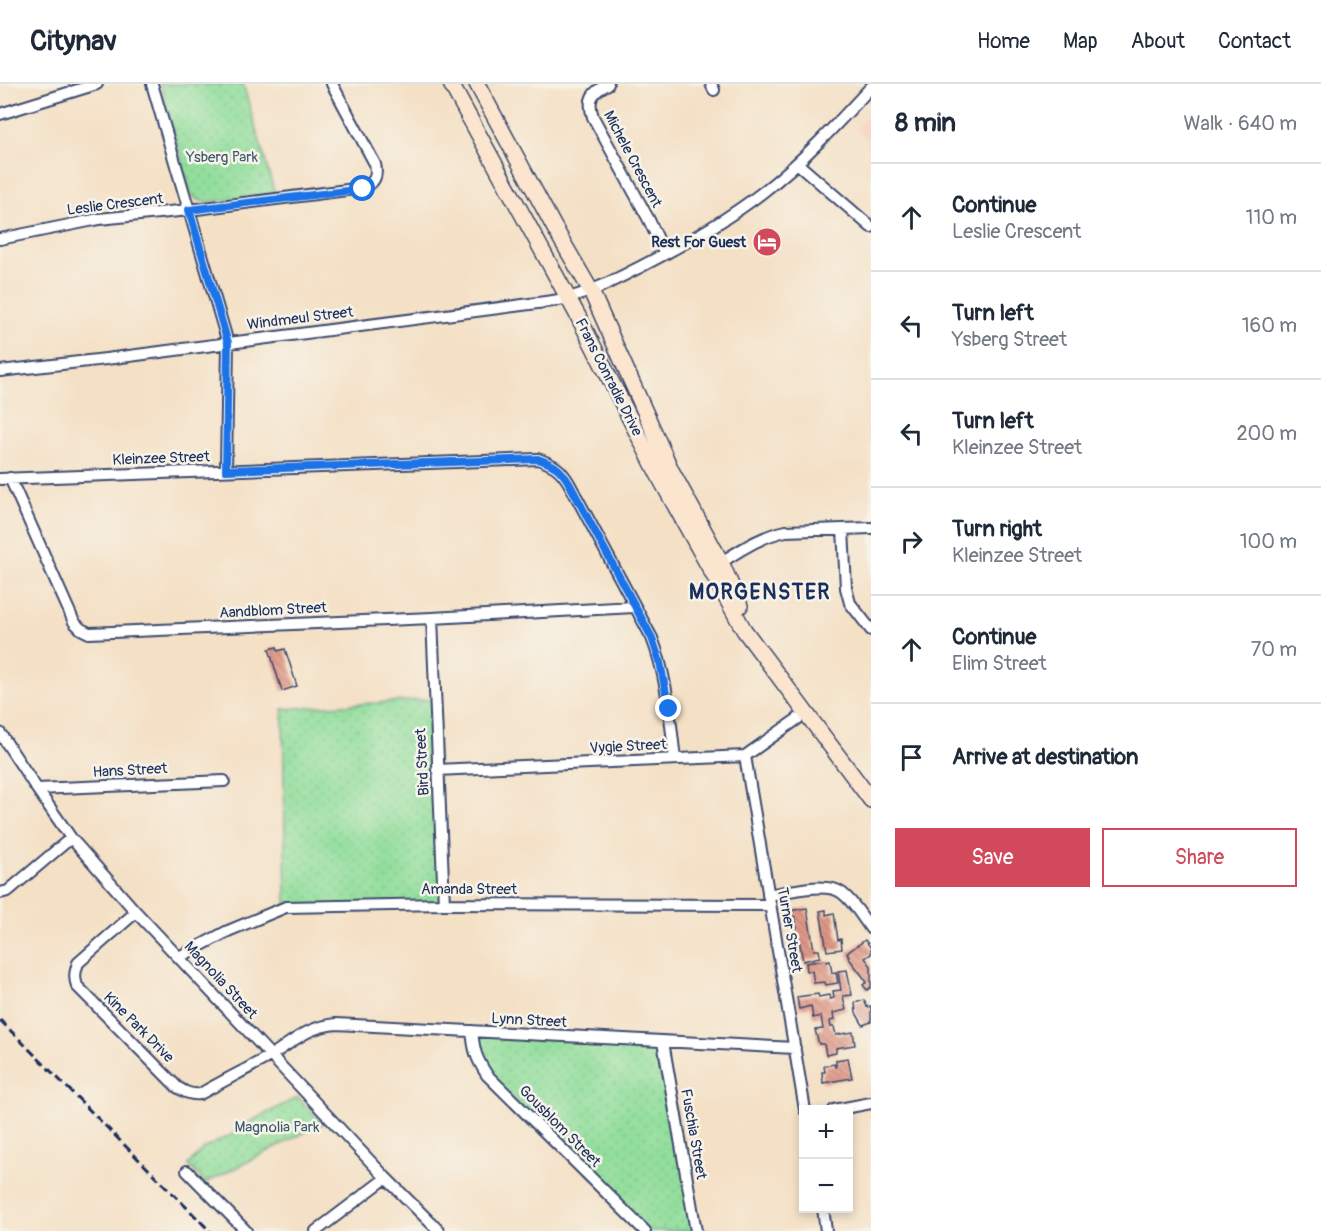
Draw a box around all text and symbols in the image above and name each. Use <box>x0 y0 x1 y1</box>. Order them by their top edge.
text: Citynav <box>30 24 117 59</box>
text: Home <box>977 28 1030 55</box>
text: Map <box>1063 28 1098 55</box>
text: About <box>1131 28 1185 55</box>
text: Contact <box>1218 28 1291 55</box>
street label: Michele Crescent <box>599 107 667 212</box>
text: 8 min <box>895 107 956 139</box>
text: Walk · 640 m <box>1183 111 1297 136</box>
park label: Ysberg Park <box>185 148 259 167</box>
route start <box>349 175 375 201</box>
street label: Leslie Crescent <box>66 189 165 220</box>
text: Continue <box>952 191 1036 219</box>
icon: ahead <box>895 201 928 234</box>
text: 110 m <box>1246 205 1297 230</box>
text: Leslie Crescent <box>952 219 1081 244</box>
hotel icon: Rest For Guest <box>751 226 783 258</box>
place label: Rest For Guest <box>651 233 747 252</box>
text: Turn left <box>952 299 1034 327</box>
street label: Windmeul Street <box>246 302 355 334</box>
icon: left <box>895 309 928 342</box>
text: 160 m <box>1242 313 1297 338</box>
street label: Frans Conradie Drive <box>571 315 647 440</box>
text: Ysberg Street <box>952 327 1067 352</box>
text: Turn left <box>952 407 1034 435</box>
icon: left <box>895 417 928 450</box>
text: 200 m <box>1236 421 1297 446</box>
text: Kleinzee Street <box>952 435 1082 460</box>
street label: Kleinzee Street <box>112 447 211 470</box>
text: Turn right <box>952 515 1042 543</box>
icon: right <box>895 525 928 558</box>
text: 100 m <box>1240 529 1297 554</box>
text: Kleinzee Street <box>952 543 1082 568</box>
district label: MORGENSTER <box>689 579 831 606</box>
street label: Aandblom Street <box>219 598 328 623</box>
text: Continue <box>952 623 1036 651</box>
icon: ahead <box>895 633 928 666</box>
text: 70 m <box>1251 637 1297 662</box>
text: Elim Street <box>952 651 1047 676</box>
route end <box>655 695 681 721</box>
street label: Bird Street <box>411 727 434 796</box>
street label: Vygie Street <box>589 735 668 758</box>
icon: arrive <box>895 741 928 774</box>
text: Arrive at destination <box>952 743 1138 771</box>
street label: Hans Street <box>92 759 169 782</box>
button: Save <box>895 828 1090 887</box>
button: Share <box>1102 828 1297 887</box>
street label: Amanda Street <box>421 880 518 899</box>
street label: Turner Street <box>773 886 806 975</box>
street label: Magnolia Street <box>180 938 262 1024</box>
street label: Kine Park Drive <box>99 988 178 1067</box>
street label: Lynn Street <box>491 1009 568 1032</box>
street label: Gousblom Street <box>515 1081 605 1172</box>
street label: Fuschia Street <box>676 1087 711 1182</box>
map controls <box>799 1105 853 1213</box>
button: + <box>799 1105 853 1159</box>
park label: Magnolia Park <box>235 1118 320 1137</box>
button: − <box>799 1159 853 1213</box>

